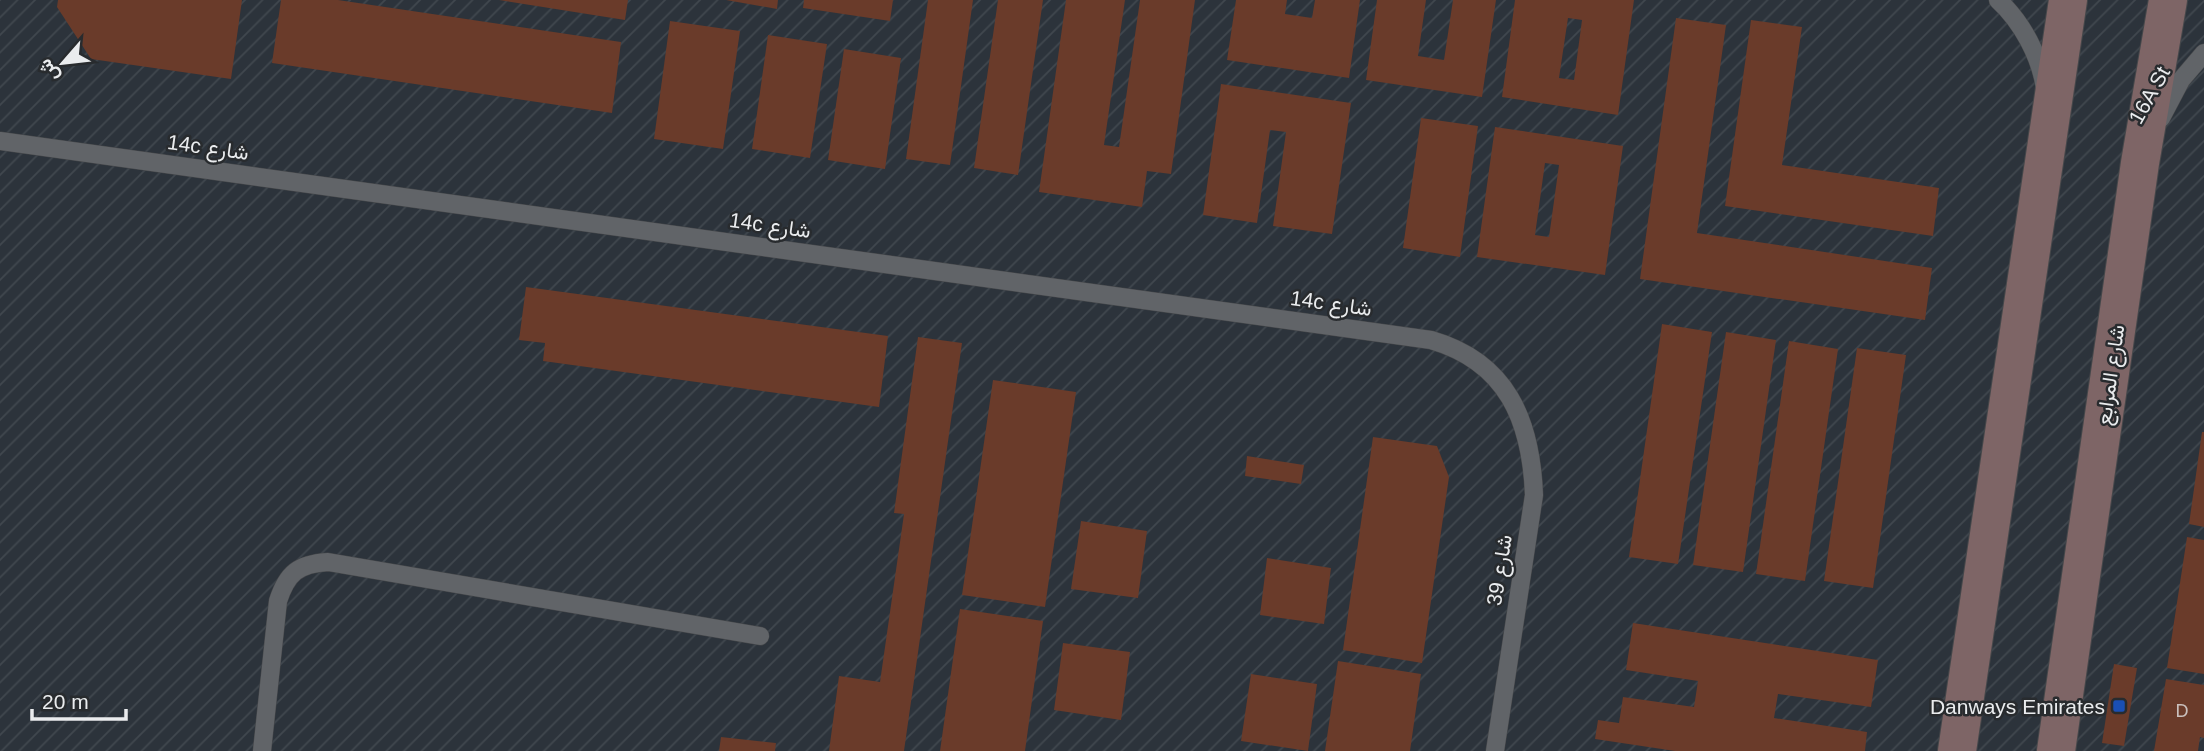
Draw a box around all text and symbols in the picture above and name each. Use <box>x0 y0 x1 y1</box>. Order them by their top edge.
north arrow <box>28 28 98 98</box>
text: ش <box>34 55 64 86</box>
street label: 16A St <box>2124 62 2174 128</box>
street label: 14c شارع <box>165 130 250 167</box>
street label: 14c شارع <box>727 208 812 245</box>
street label: 14c شارع <box>1288 286 1373 323</box>
street label: شارع المرابع <box>2092 323 2131 427</box>
street label: شارع 39 <box>1482 533 1519 608</box>
scale bar <box>32 678 126 722</box>
text: 20 m <box>42 690 89 713</box>
place label: Danways Emirates <box>1930 695 2105 718</box>
marker: Danways Emirates <box>2111 698 2127 714</box>
house number: D <box>2176 701 2189 721</box>

